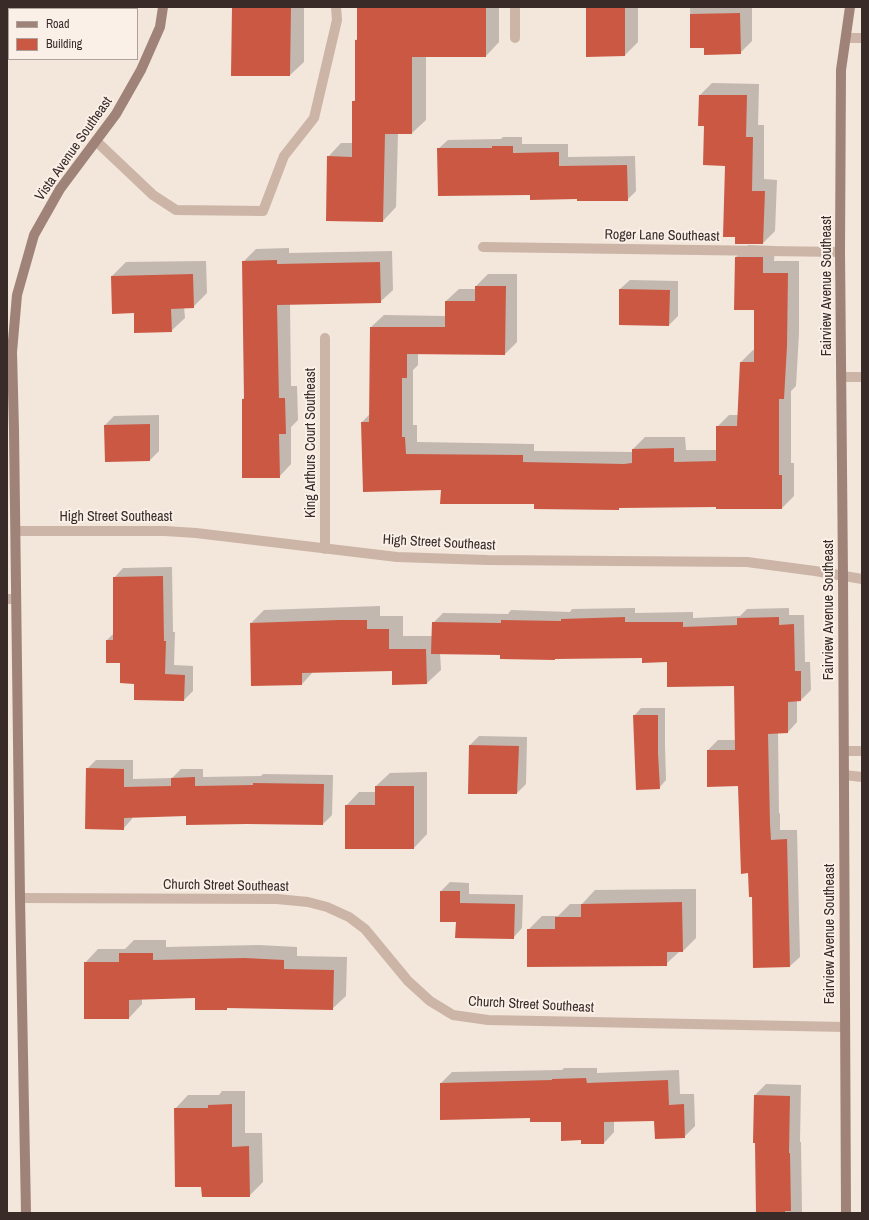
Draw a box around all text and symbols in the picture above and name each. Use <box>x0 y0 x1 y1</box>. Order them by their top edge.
legend <box>8 8 138 60</box>
text: Road <box>46 16 70 32</box>
text: Building <box>46 36 82 52</box>
street label: Vista Avenue Southeast <box>32 94 116 204</box>
street label: Fairview Avenue Southeast <box>819 216 835 356</box>
street label: Roger Lane Southeast <box>604 227 720 245</box>
street label: King Arthurs Court Southeast <box>303 368 319 518</box>
street label: High Street Southeast <box>60 509 172 525</box>
street label: High Street Southeast <box>382 532 496 554</box>
street label: Fairview Avenue Southeast <box>821 540 837 680</box>
street label: Fairview Avenue Southeast <box>822 864 838 1004</box>
street label: Church Street Southeast <box>163 877 289 895</box>
street label: Church Street Southeast <box>468 993 594 1017</box>

